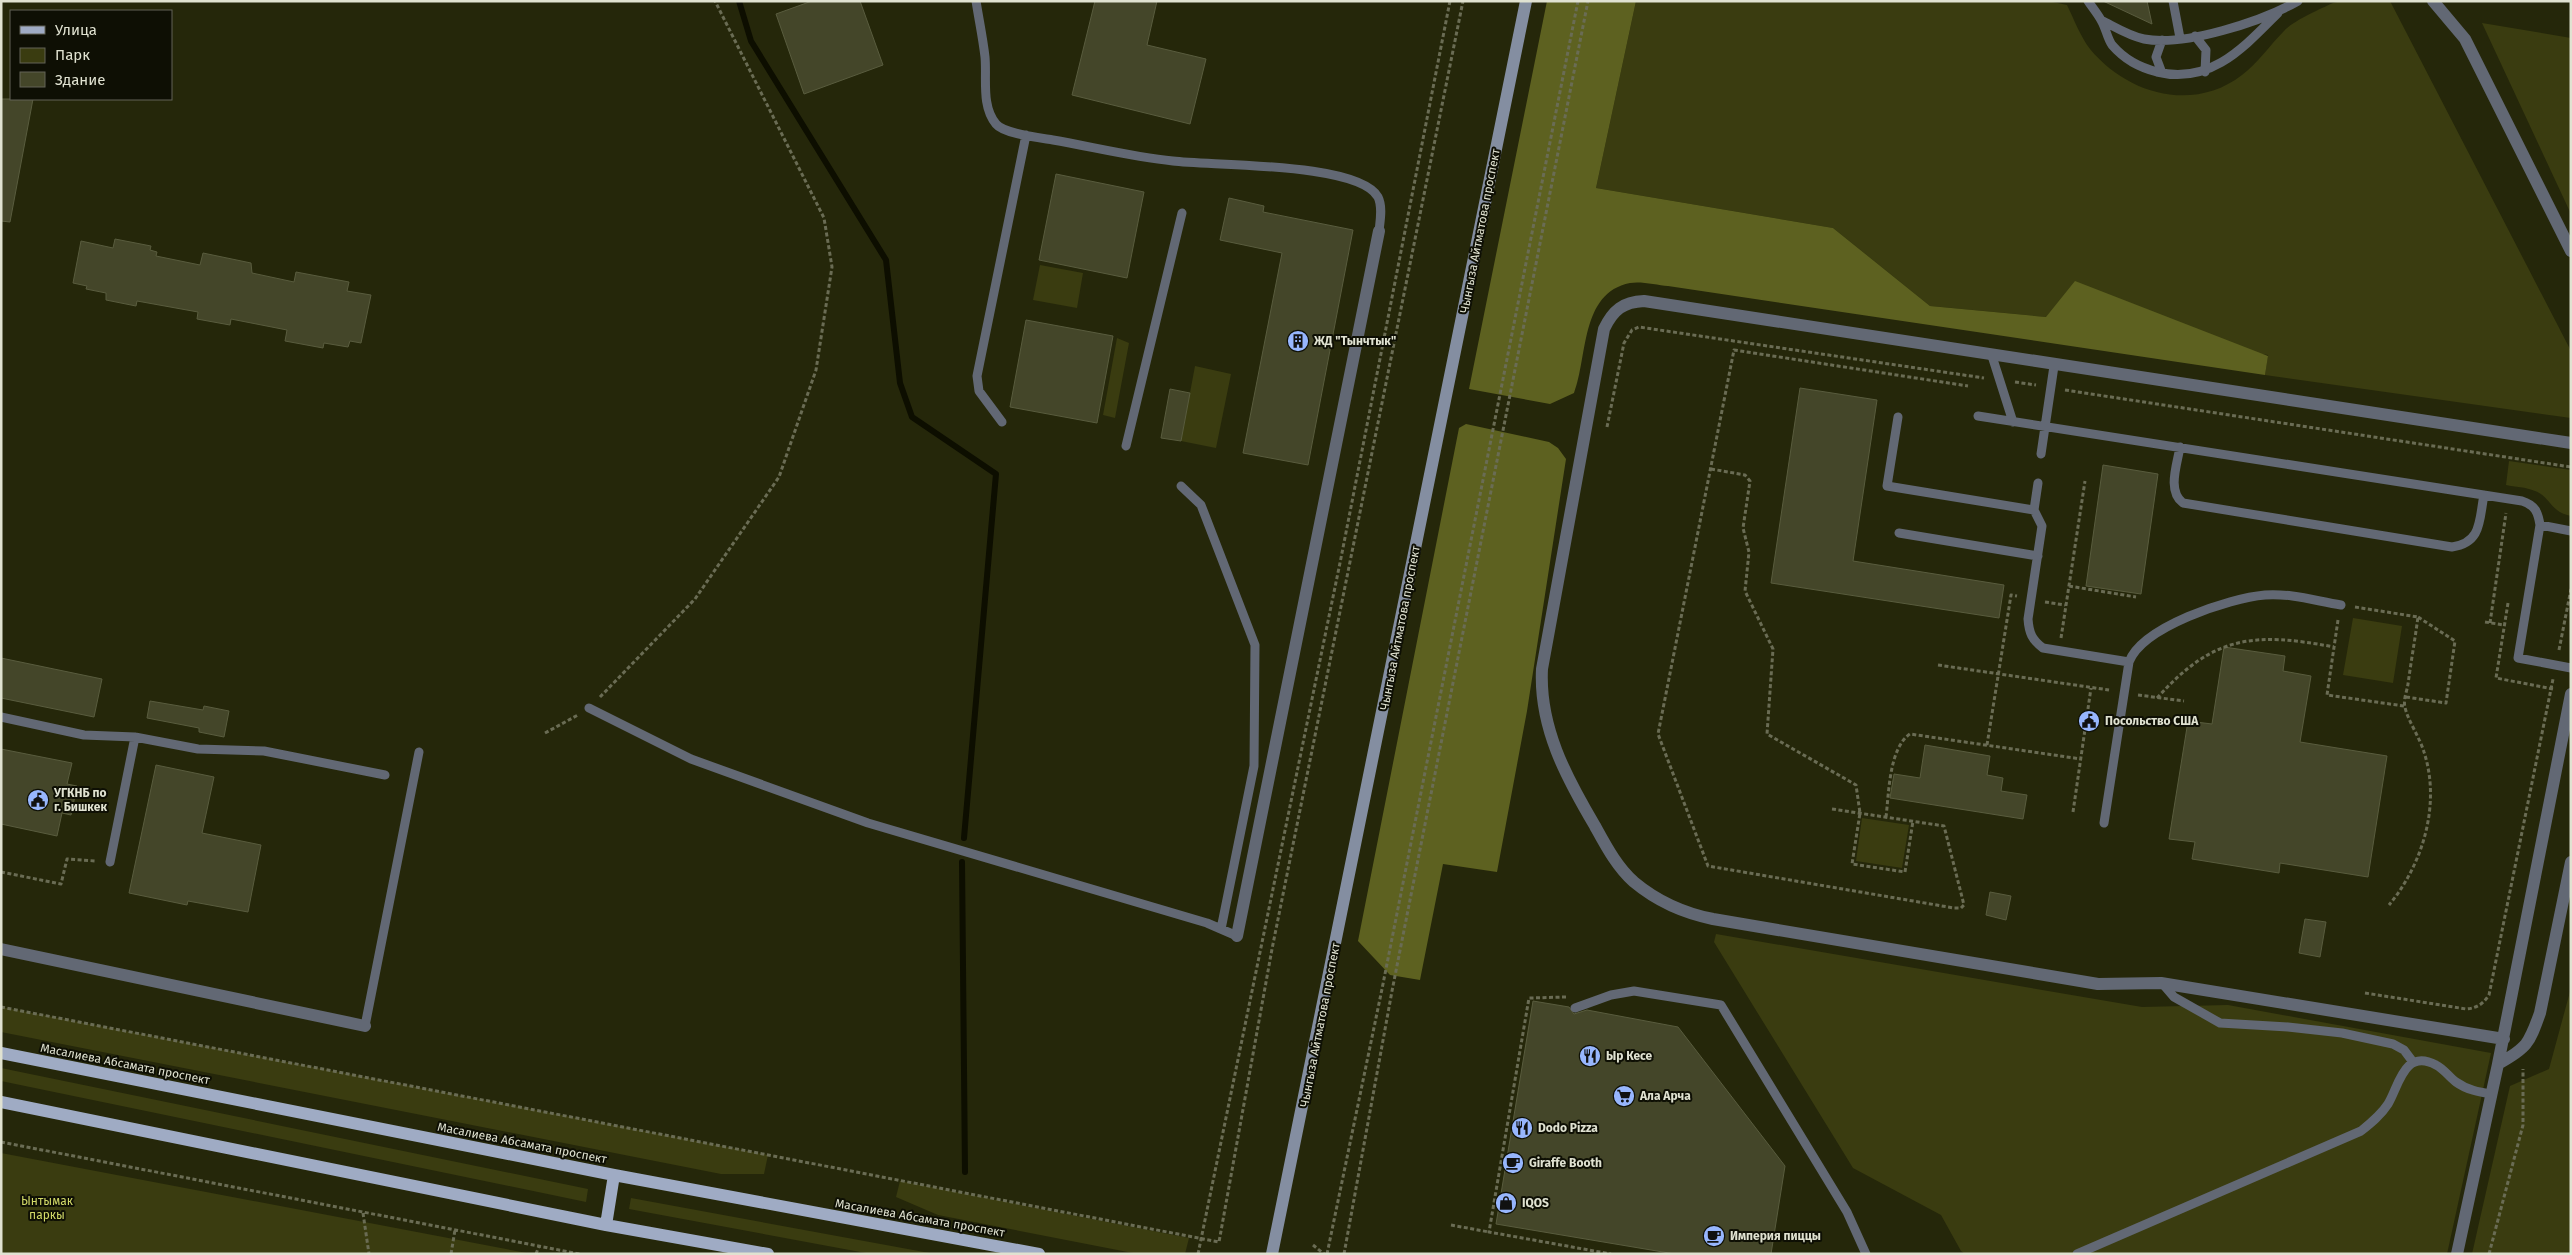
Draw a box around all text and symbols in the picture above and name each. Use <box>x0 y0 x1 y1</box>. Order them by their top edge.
legend <box>10 10 172 100</box>
text: Улица <box>55 21 97 39</box>
text: Парк <box>55 46 90 64</box>
text: Здание <box>55 71 105 89</box>
street label: Чынгыза Айтматова проспект <box>1457 147 1503 314</box>
building icon: ЖД "Тынчтык" <box>1286 329 1310 353</box>
place label: ЖД "Тынчтык" <box>1313 334 1396 348</box>
street label: Чынгыза Айтматова проспект <box>1377 544 1423 711</box>
public building icon: Посольство США <box>2077 709 2101 733</box>
place label: Посольство США <box>2105 714 2199 728</box>
place label: УГКНБ по г. Бишкек <box>53 786 107 814</box>
public building icon: УГКНБ по г. Бишкек <box>26 788 50 812</box>
street label: Чынгыза Айтматова проспект <box>1297 941 1343 1108</box>
street label: Масалиева Абсамата проспект <box>39 1041 211 1087</box>
restaurant icon: Ыр Кесе <box>1578 1044 1602 1068</box>
place label: Ыр Кесе <box>1606 1049 1653 1063</box>
supermarket icon: Ала Арча <box>1612 1084 1636 1108</box>
place label: Ала Арча <box>1639 1089 1691 1103</box>
restaurant icon: Dodo Pizza <box>1510 1116 1534 1140</box>
street label: Масалиева Абсамата проспект <box>436 1120 608 1166</box>
place label: Dodo Pizza <box>1538 1121 1598 1135</box>
cafe icon: Giraffe Booth <box>1501 1151 1525 1175</box>
place label: Giraffe Booth <box>1529 1156 1602 1170</box>
shop icon: IQOS <box>1494 1191 1518 1215</box>
park label: Ынтымак паркы <box>21 1194 74 1222</box>
street label: Масалиева Абсамата проспект <box>834 1196 1007 1240</box>
place label: IQOS <box>1522 1196 1549 1210</box>
cafe icon: Империя пиццы <box>1702 1224 1726 1248</box>
place label: Империя пиццы <box>1730 1229 1821 1243</box>

